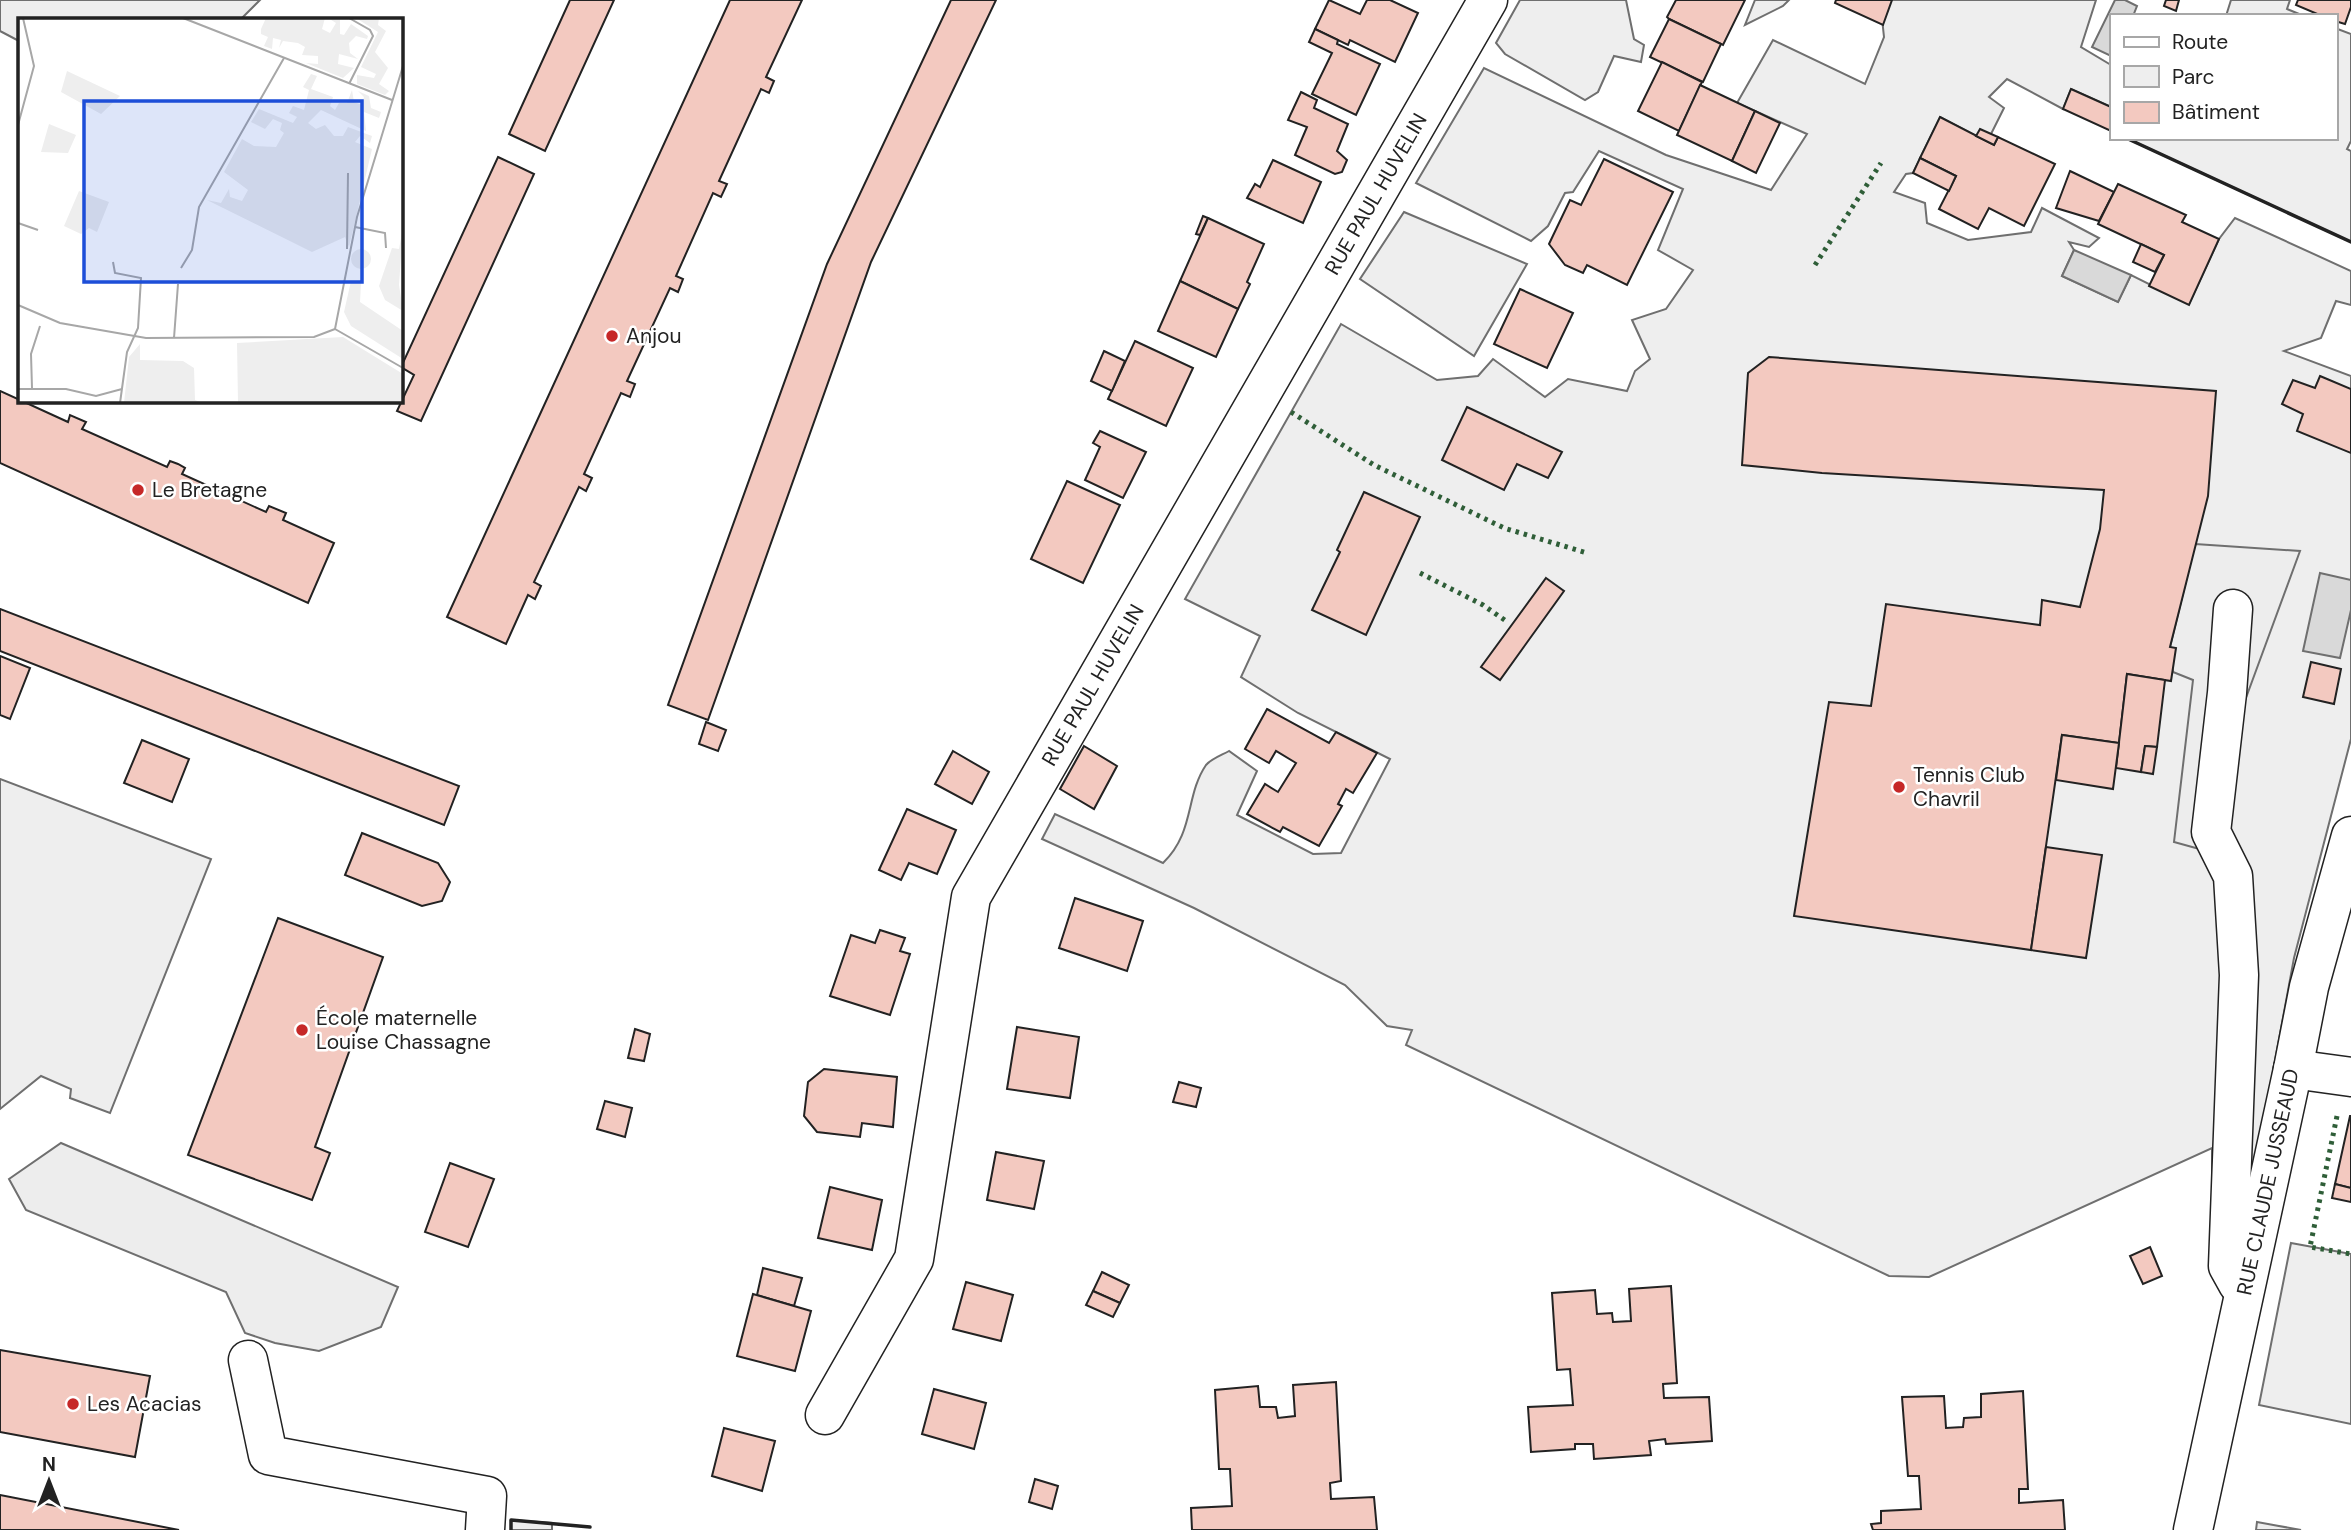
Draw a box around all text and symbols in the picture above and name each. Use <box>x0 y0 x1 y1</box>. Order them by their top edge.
legend <box>2110 14 2337 140</box>
inset map <box>18 18 402 402</box>
text: Route <box>2172 28 2228 56</box>
text: Parc <box>2172 63 2215 91</box>
text: Bâtiment <box>2172 98 2260 126</box>
street label: RUE PAUL HUVELIN <box>1318 108 1434 280</box>
place label: Anjou <box>626 322 682 350</box>
marker: Anjou <box>604 328 620 344</box>
place label: Le Bretagne <box>152 476 267 504</box>
marker: Le Bretagne <box>130 482 146 498</box>
street label: RUE PAUL HUVELIN <box>1035 599 1151 771</box>
place label: Tennis Club Chavril <box>1913 761 2025 813</box>
marker: Tennis Club Chavril <box>1891 779 1907 795</box>
place label: École maternelle Louise Chassagne <box>316 1004 491 1056</box>
marker: École maternelle Louise Chassagne <box>294 1022 310 1038</box>
street label: RUE CLAUDE JUSSEAUD <box>2230 1066 2306 1298</box>
place label: Les Acacias <box>87 1390 202 1418</box>
marker: Les Acacias <box>65 1396 81 1412</box>
north arrow <box>14 1446 84 1516</box>
text: N <box>42 1452 56 1477</box>

